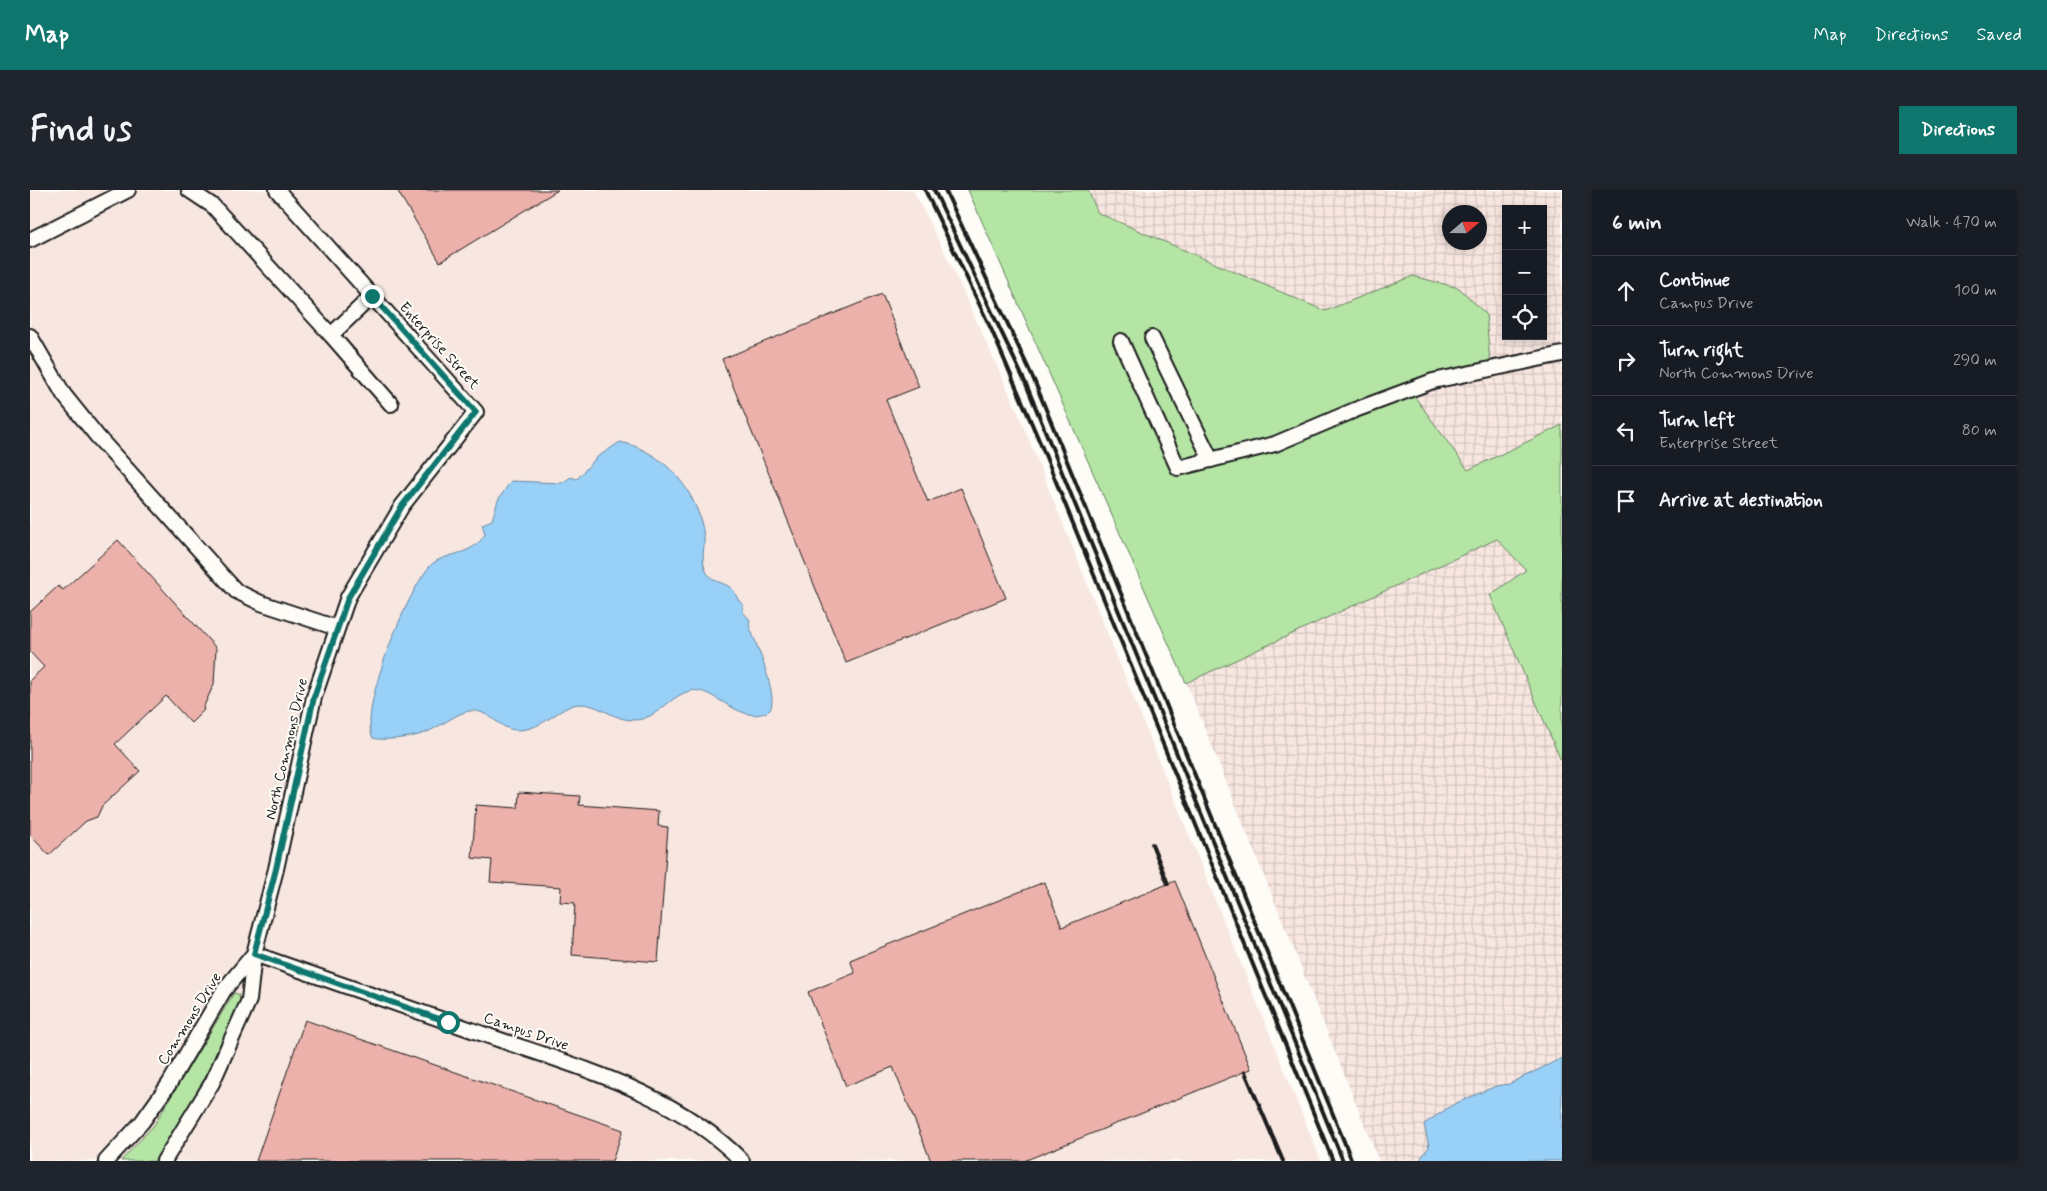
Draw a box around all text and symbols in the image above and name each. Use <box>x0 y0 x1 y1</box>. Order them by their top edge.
text: Map <box>25 20 69 51</box>
text: Map <box>1814 23 1847 47</box>
text: Directions <box>1875 23 1949 47</box>
text: Saved <box>1977 23 2022 47</box>
button: Directions <box>1899 106 2017 154</box>
text: Find us <box>30 107 132 153</box>
north arrow <box>1442 205 1487 250</box>
map controls <box>1502 205 1547 340</box>
button: + <box>1502 205 1547 250</box>
text: 6 min <box>1612 209 1662 237</box>
text: Walk · 470 m <box>1906 212 1997 233</box>
button: − <box>1502 250 1547 295</box>
text: Continue <box>1659 268 1730 293</box>
icon: ahead <box>1612 277 1640 305</box>
text: 100 m <box>1954 280 1997 301</box>
route end <box>361 285 384 308</box>
text: Campus Drive <box>1659 293 1754 314</box>
button: locate <box>1502 295 1547 340</box>
street label: Enterprise Street <box>394 298 484 394</box>
text: Turn right <box>1659 338 1743 363</box>
icon: right <box>1612 347 1640 375</box>
text: 290 m <box>1953 350 1997 371</box>
text: North Commons Drive <box>1659 363 1814 384</box>
text: Turn left <box>1659 408 1735 433</box>
icon: left <box>1612 417 1640 445</box>
text: 80 m <box>1962 420 1997 441</box>
text: Enterprise Street <box>1659 433 1778 454</box>
icon: arrive <box>1612 487 1640 515</box>
text: Arrive at destination <box>1659 488 1823 513</box>
street label: North Commons Drive <box>261 676 313 822</box>
street label: Commons Drive <box>153 969 227 1069</box>
street label: Campus Drive <box>481 1008 571 1056</box>
route start <box>437 1011 460 1034</box>

